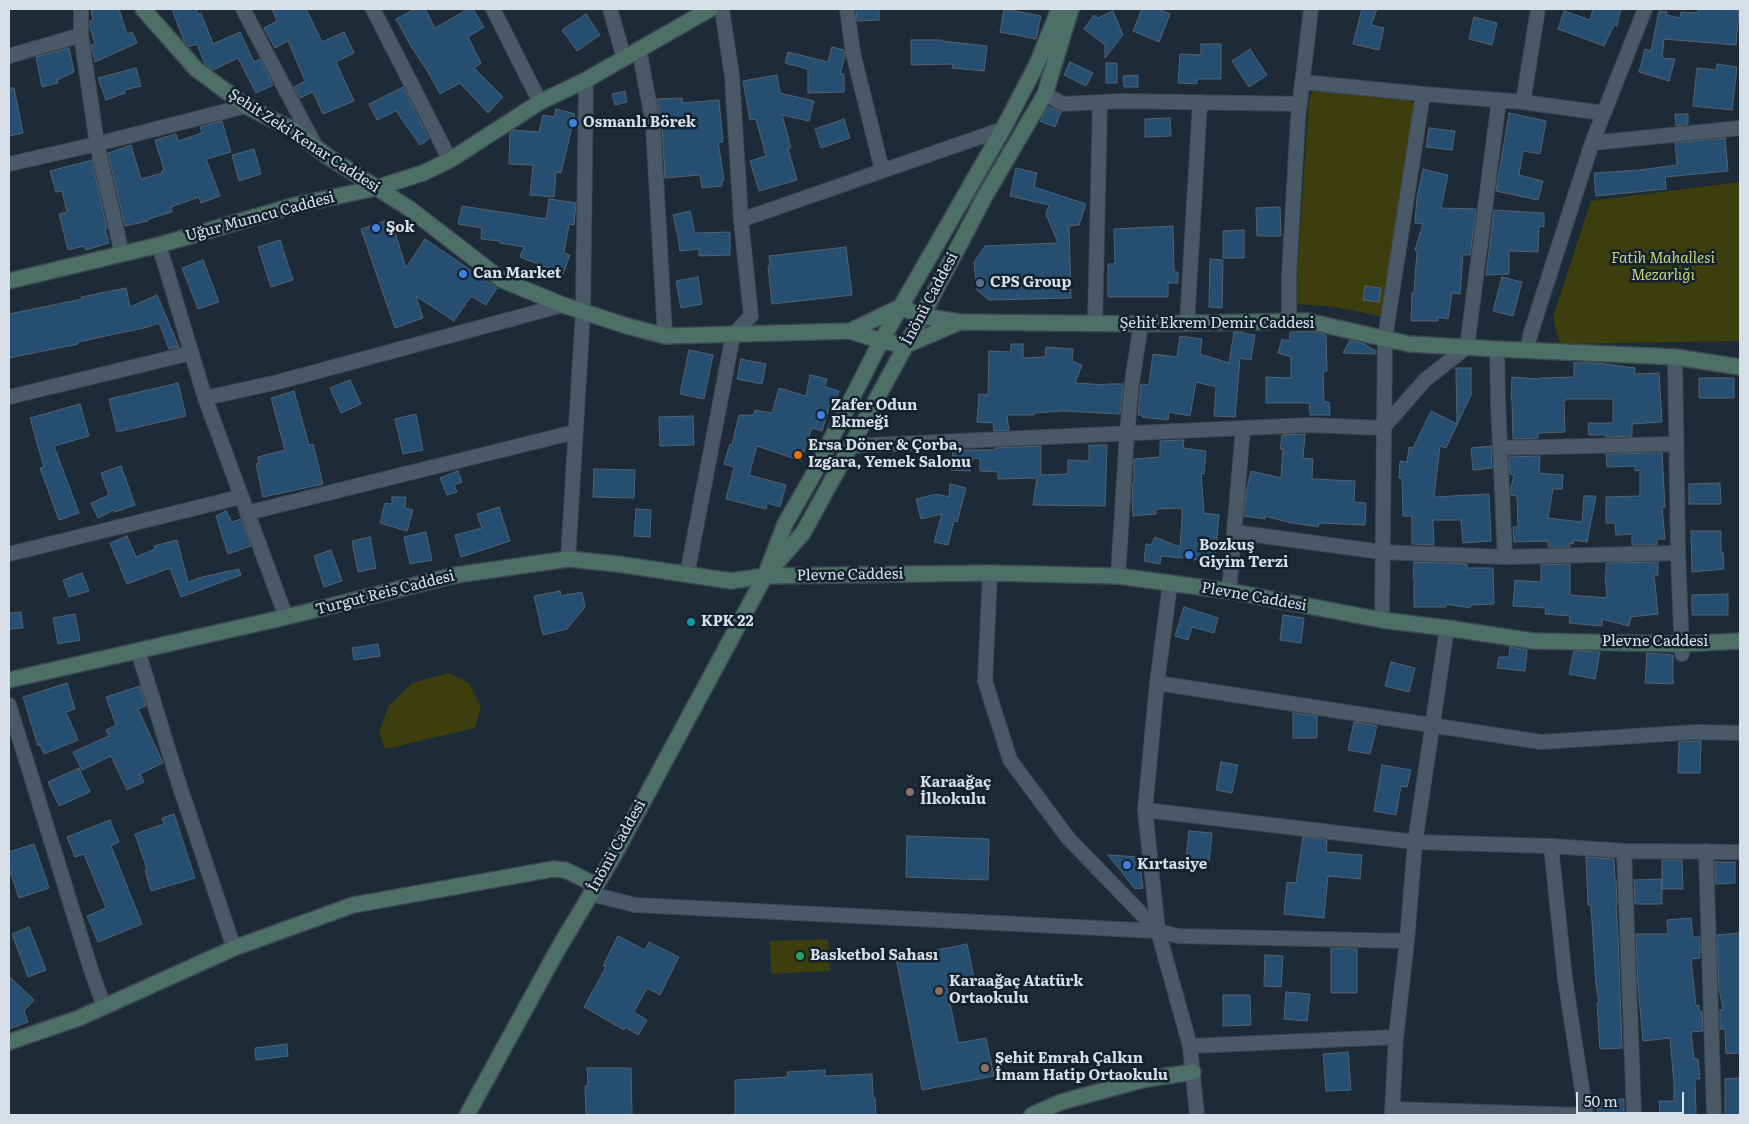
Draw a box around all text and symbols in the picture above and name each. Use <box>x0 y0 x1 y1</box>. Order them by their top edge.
street label: Şehit Zeki Kenar Caddesi <box>225 85 383 197</box>
place label: Osmanlı Börek <box>583 114 696 132</box>
marker: Osmanlı Börek <box>567 117 579 129</box>
street label: Uğur Mumcu Caddesi <box>183 188 337 246</box>
place label: Şok <box>386 219 415 237</box>
marker: Şok <box>370 222 382 234</box>
street label: İnönü Caddesi <box>898 250 962 348</box>
park label: Fatih Mahallesi Mezarlığı <box>1611 250 1715 285</box>
place label: Can Market <box>473 265 561 283</box>
marker: Can Market <box>457 268 469 280</box>
place label: CPS Group <box>990 274 1071 292</box>
marker: CPS Group <box>974 277 986 289</box>
street label: Şehit Ekrem Demir Caddesi <box>1119 315 1315 333</box>
place label: Zafer Odun Ekmeği <box>831 397 918 432</box>
marker: Zafer Odun Ekmeği <box>815 409 827 421</box>
place label: Ersa Döner & Çorba, Izgara, Yemek Salonu <box>808 437 971 472</box>
marker: Ersa Döner & Çorba, Izgara, Yemek Salonu <box>792 449 804 461</box>
place label: Bozkuş Giyim Terzi <box>1199 537 1288 572</box>
marker: Bozkuş Giyim Terzi <box>1183 549 1195 561</box>
street label: Plevne Caddesi <box>797 565 903 585</box>
street label: Turgut Reis Caddesi <box>314 567 456 619</box>
street label: Plevne Caddesi <box>1200 579 1308 615</box>
place label: KPK 22 <box>701 613 753 631</box>
marker: KPK 22 <box>685 616 697 628</box>
street label: Plevne Caddesi <box>1602 633 1708 651</box>
place label: Karaağaç İlkokulu <box>920 774 991 809</box>
marker: Karaağaç İlkokulu <box>904 786 916 798</box>
street label: İnönü Caddesi <box>584 797 650 895</box>
place label: Kırtasiye <box>1137 856 1207 874</box>
marker: Kırtasiye <box>1121 859 1133 871</box>
place label: Basketbol Sahası <box>810 947 938 965</box>
marker: Basketbol Sahası <box>794 950 806 962</box>
place label: Karaağaç Atatürk Ortaokulu <box>949 973 1083 1008</box>
marker: Karaağaç Atatürk Ortaokulu <box>933 985 945 997</box>
place label: Şehit Emrah Çalkın İmam Hatip Ortaokulu <box>995 1050 1168 1085</box>
marker: Şehit Emrah Çalkın İmam Hatip Ortaokulu <box>979 1062 991 1074</box>
scale bar <box>1579 1082 1686 1114</box>
text: 50 m <box>1584 1089 1618 1112</box>

